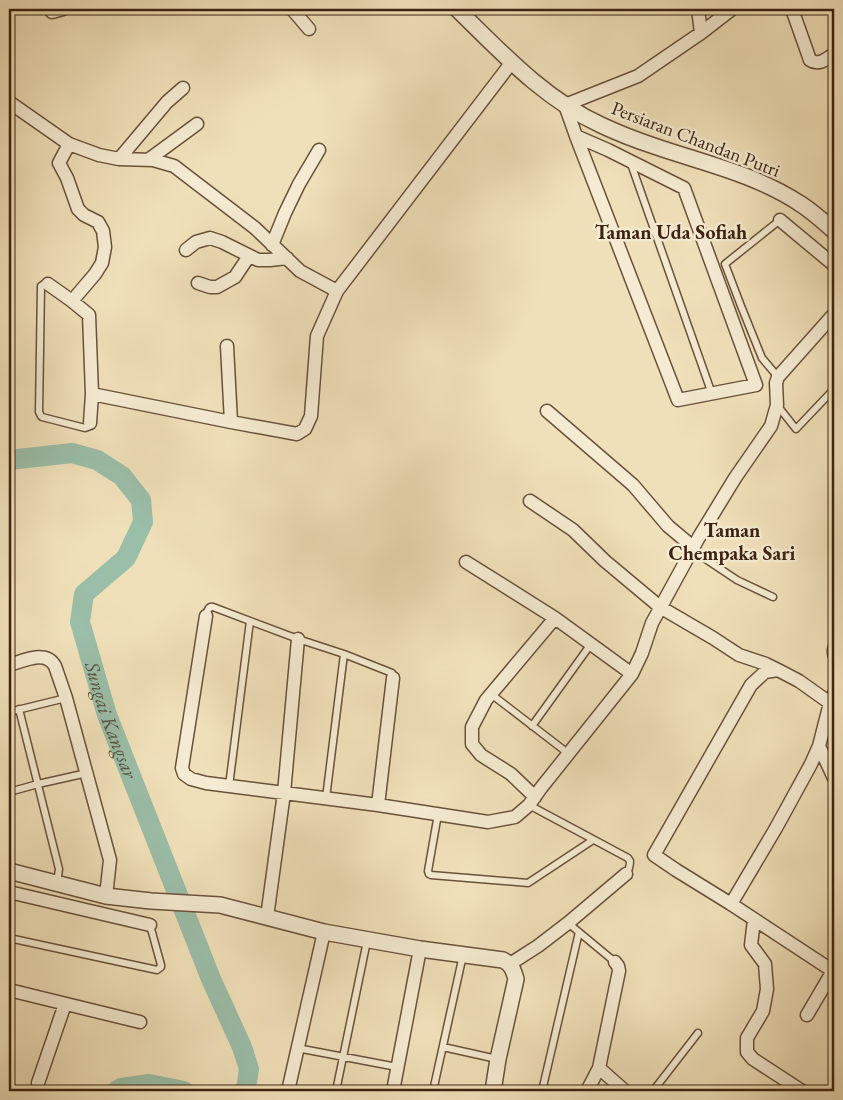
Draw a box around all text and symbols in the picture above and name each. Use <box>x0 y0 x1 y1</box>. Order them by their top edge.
street label: Persiaran Chandan Putri <box>608 95 784 183</box>
district label: Taman Uda Sofiah <box>595 219 747 245</box>
district label: Taman Chempaka Sari <box>669 517 795 566</box>
water label: Sungai Kangsar <box>79 658 144 783</box>

